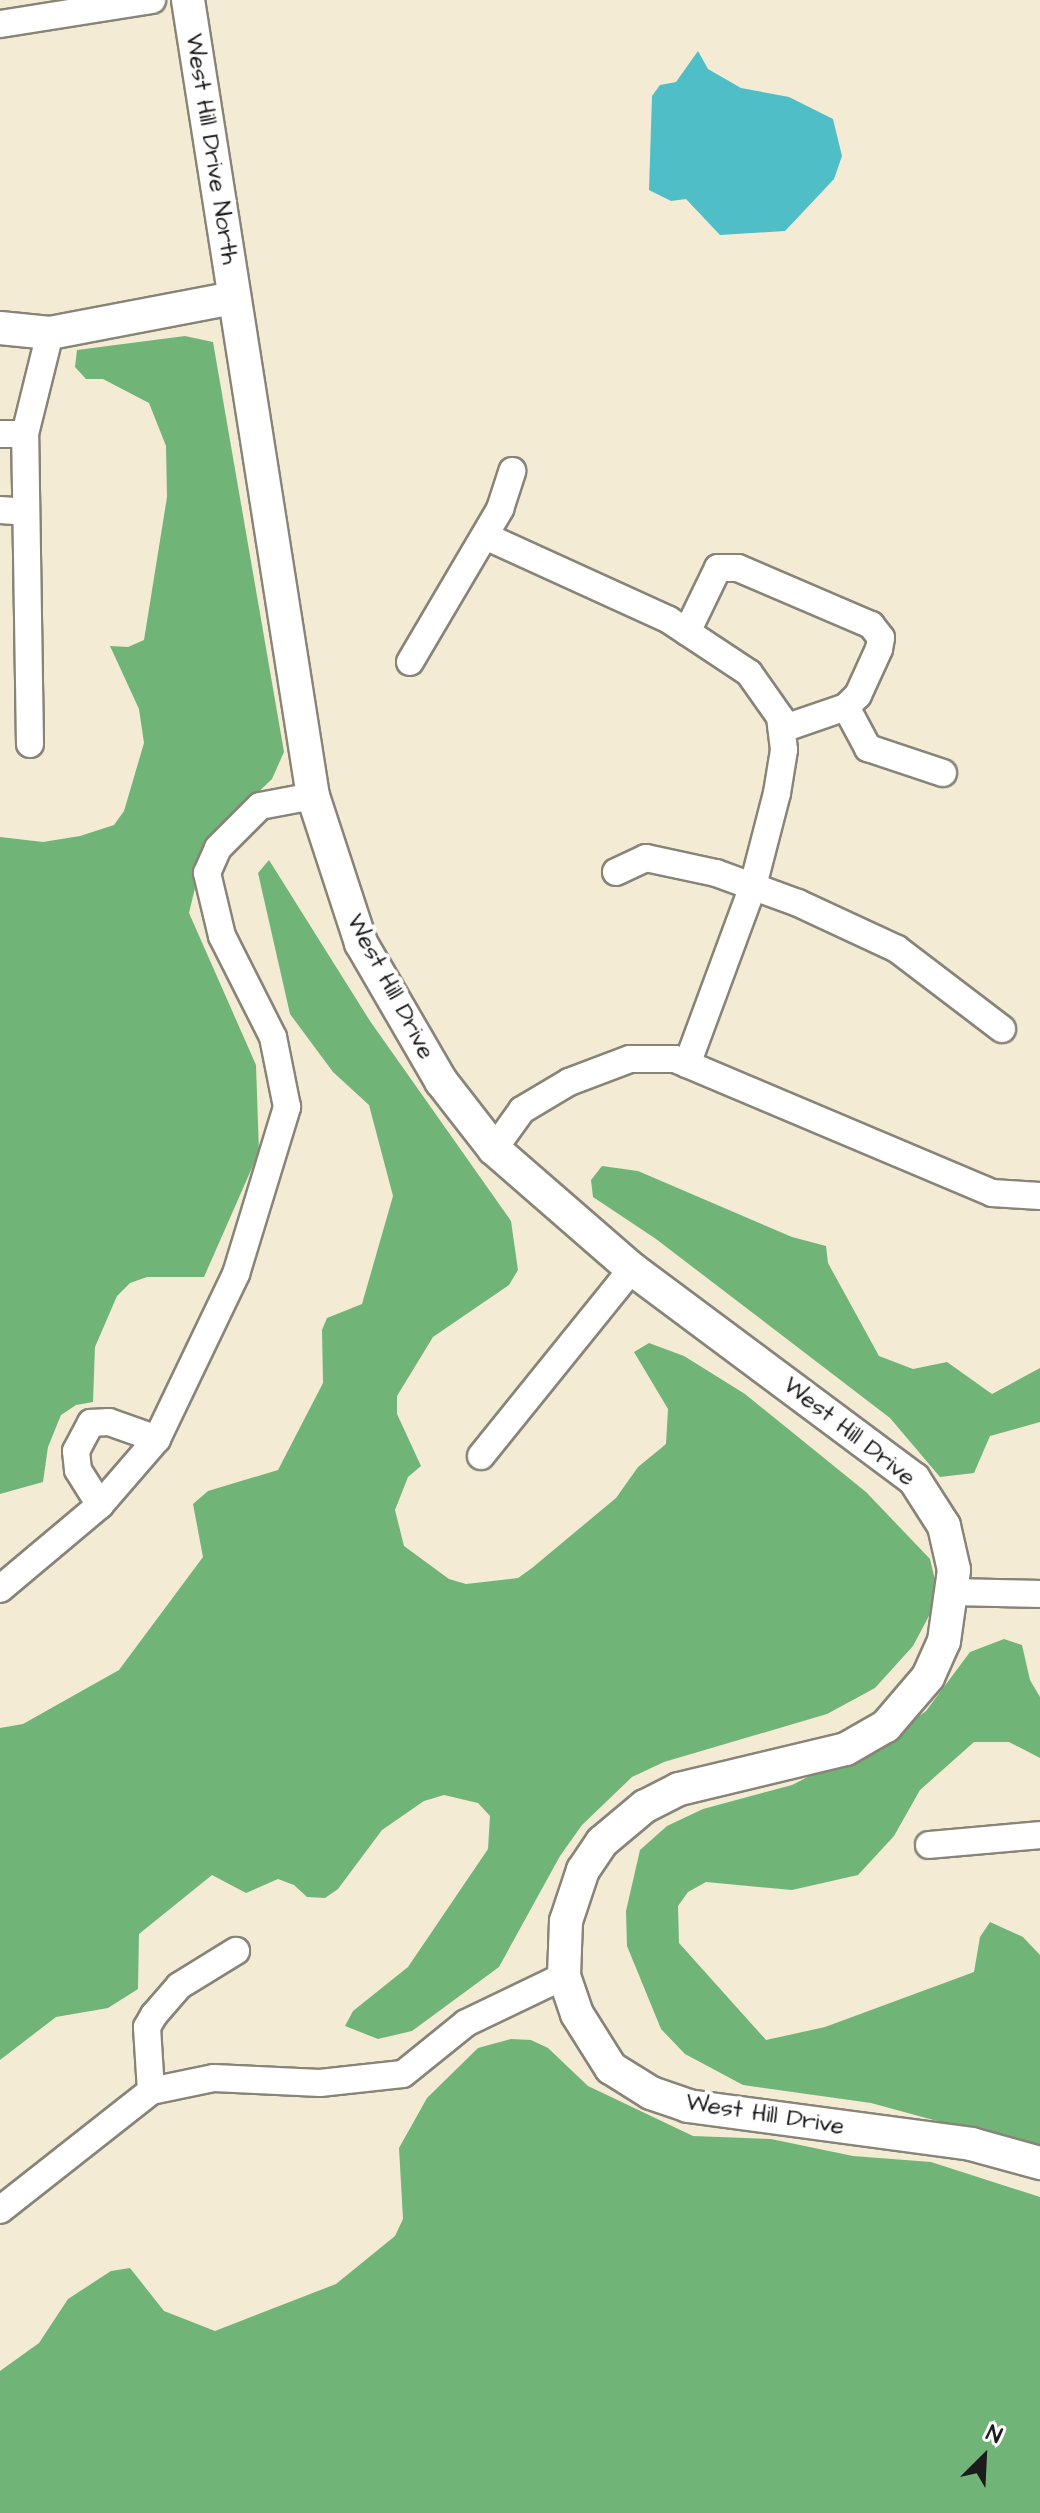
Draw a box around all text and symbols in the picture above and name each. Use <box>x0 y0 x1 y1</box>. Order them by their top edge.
street label: West Hill Drive North <box>179 32 243 266</box>
street label: West Hill Drive <box>340 910 440 1064</box>
street label: West Hill Drive <box>777 1371 921 1493</box>
street label: West Hill Drive <box>684 2088 846 2142</box>
north arrow <box>944 2417 1024 2497</box>
text: N <box>981 2418 1007 2452</box>

